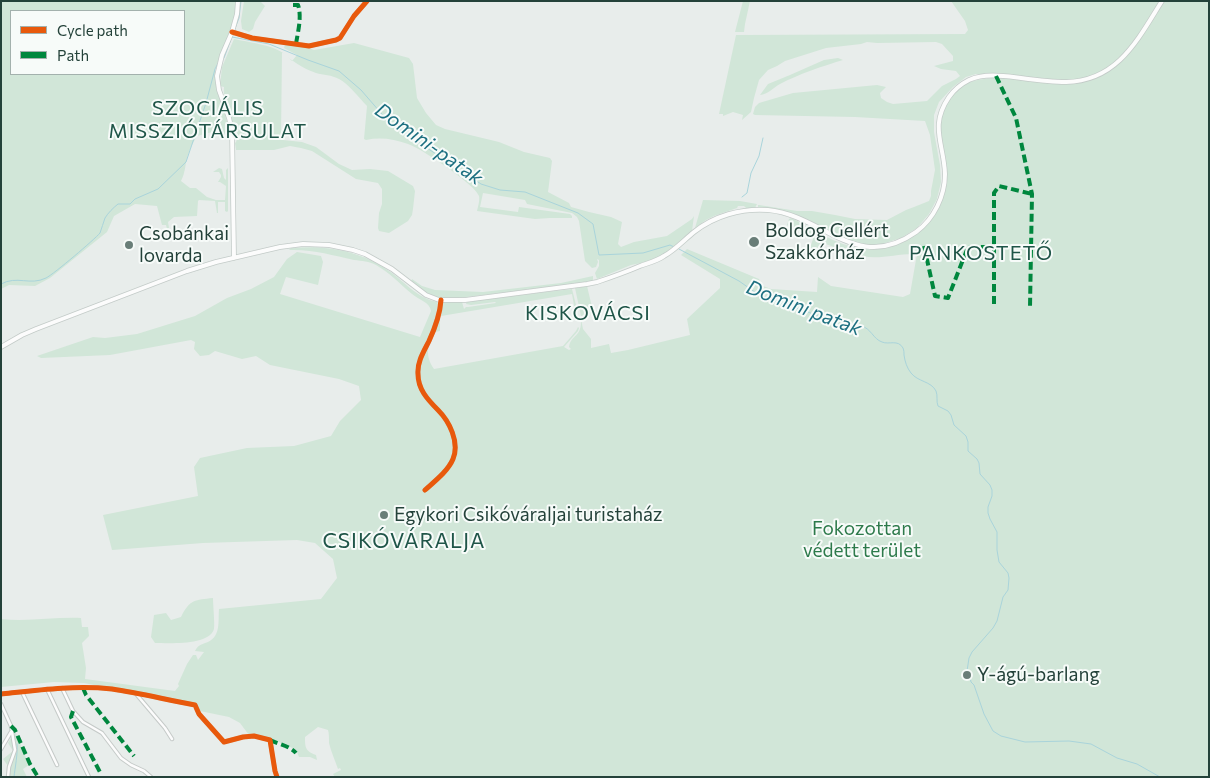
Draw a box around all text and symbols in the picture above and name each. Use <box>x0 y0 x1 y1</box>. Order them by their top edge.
legend <box>10 10 185 75</box>
text: Cycle path <box>57 21 128 39</box>
text: Path <box>57 46 89 64</box>
district label: SZOCIÁLIS MISSZIÓTÁRSULAT <box>107 96 309 143</box>
water label: Domini-patak <box>370 98 488 190</box>
place label: Boldog Gellért Szakkórház <box>765 220 889 264</box>
place label: Csobánkai lovarda <box>139 223 229 267</box>
marker: Boldog Gellért Szakkórház <box>747 235 761 249</box>
marker: Csobánkai lovarda <box>123 239 135 251</box>
district label: PANKOSTETŐ <box>908 241 1054 265</box>
water label: Domini patak <box>743 275 865 341</box>
district label: KISKOVÁCSI <box>524 301 652 325</box>
place label: Egykori Csikóváraljai turistaház <box>394 504 662 526</box>
marker: Egykori Csikóváraljai turistaház <box>378 509 390 521</box>
park label: Fokozottan védett terület <box>803 518 921 562</box>
district label: CSIKÓVÁRALJA <box>321 528 487 554</box>
place label: Y-ágú-barlang <box>977 664 1100 686</box>
marker: Y-ágú-barlang <box>961 669 973 681</box>

